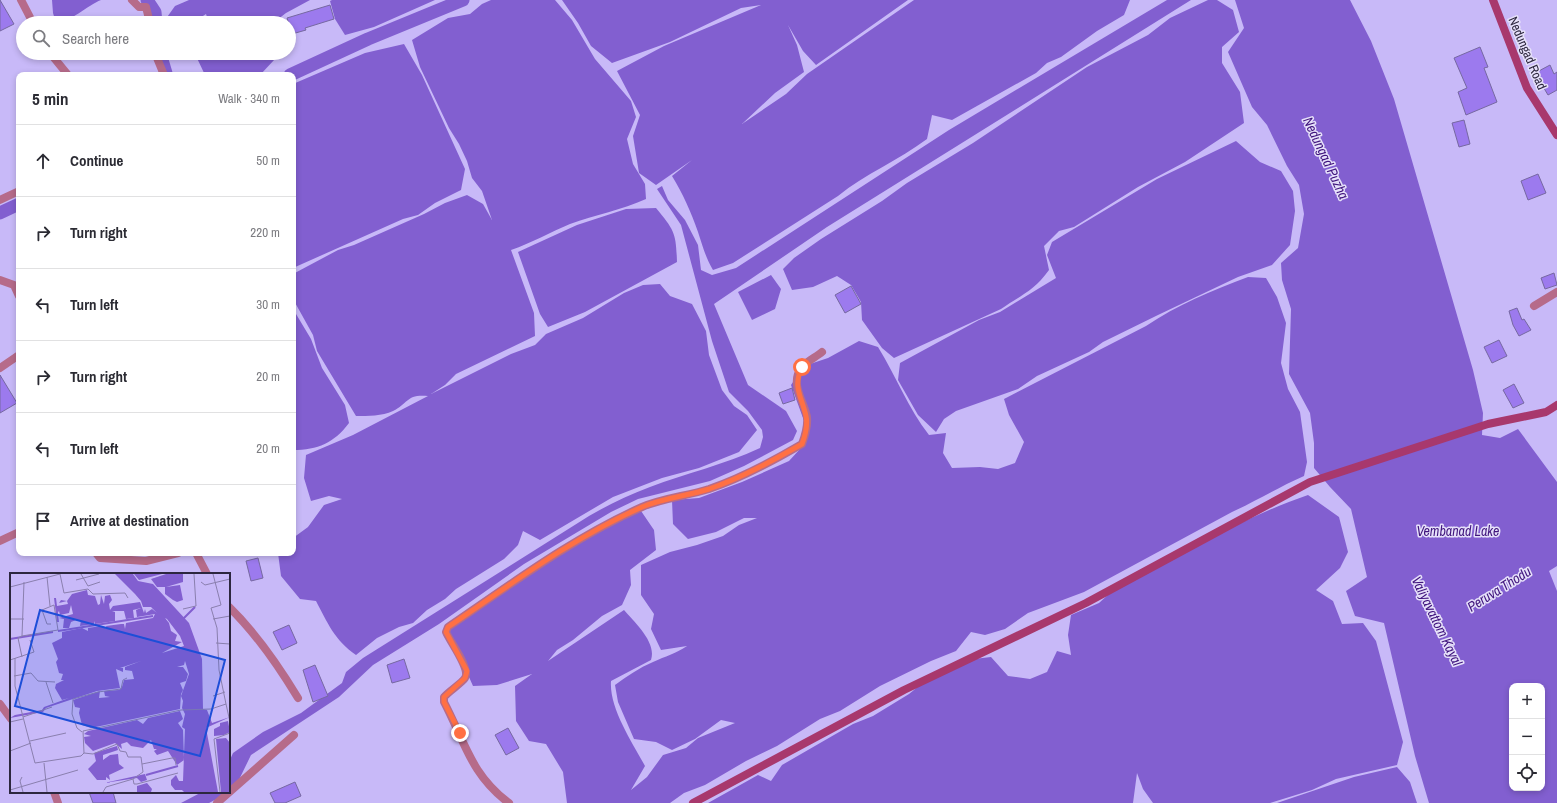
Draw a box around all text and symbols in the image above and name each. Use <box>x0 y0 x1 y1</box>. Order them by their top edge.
street label: Nedungad Road <box>1505 14 1551 92</box>
search box <box>16 16 296 60</box>
icon: search <box>30 27 52 49</box>
text: Search here <box>62 28 129 49</box>
text: 5 min <box>32 87 68 110</box>
text: Walk · 340 m <box>218 90 280 107</box>
water label: Nedungad Puzha <box>1299 114 1353 202</box>
icon: ahead <box>32 150 54 172</box>
text: Continue <box>70 150 123 171</box>
text: 50 m <box>256 152 280 169</box>
icon: right <box>32 222 54 244</box>
text: Turn right <box>70 222 127 243</box>
text: 220 m <box>250 224 280 241</box>
icon: left <box>32 294 54 316</box>
text: Turn left <box>70 294 118 315</box>
text: 30 m <box>256 296 280 313</box>
route start <box>793 358 811 376</box>
icon: right <box>32 366 54 388</box>
text: Turn right <box>70 366 127 387</box>
text: 20 m <box>256 368 280 385</box>
icon: left <box>32 438 54 460</box>
text: Turn left <box>70 438 118 459</box>
text: 20 m <box>256 440 280 457</box>
icon: arrive <box>32 510 54 532</box>
text: Arrive at destination <box>70 510 189 531</box>
water label: Vembanad Lake <box>1417 522 1499 540</box>
water label: Peruva Thodu <box>1464 562 1535 616</box>
inset map <box>10 573 230 793</box>
water label: Valiyavattom Kayal <box>1408 573 1467 669</box>
map controls <box>1509 683 1545 791</box>
button: + <box>1509 683 1545 719</box>
button: − <box>1509 719 1545 755</box>
route end <box>451 724 469 742</box>
button: locate <box>1509 755 1545 791</box>

